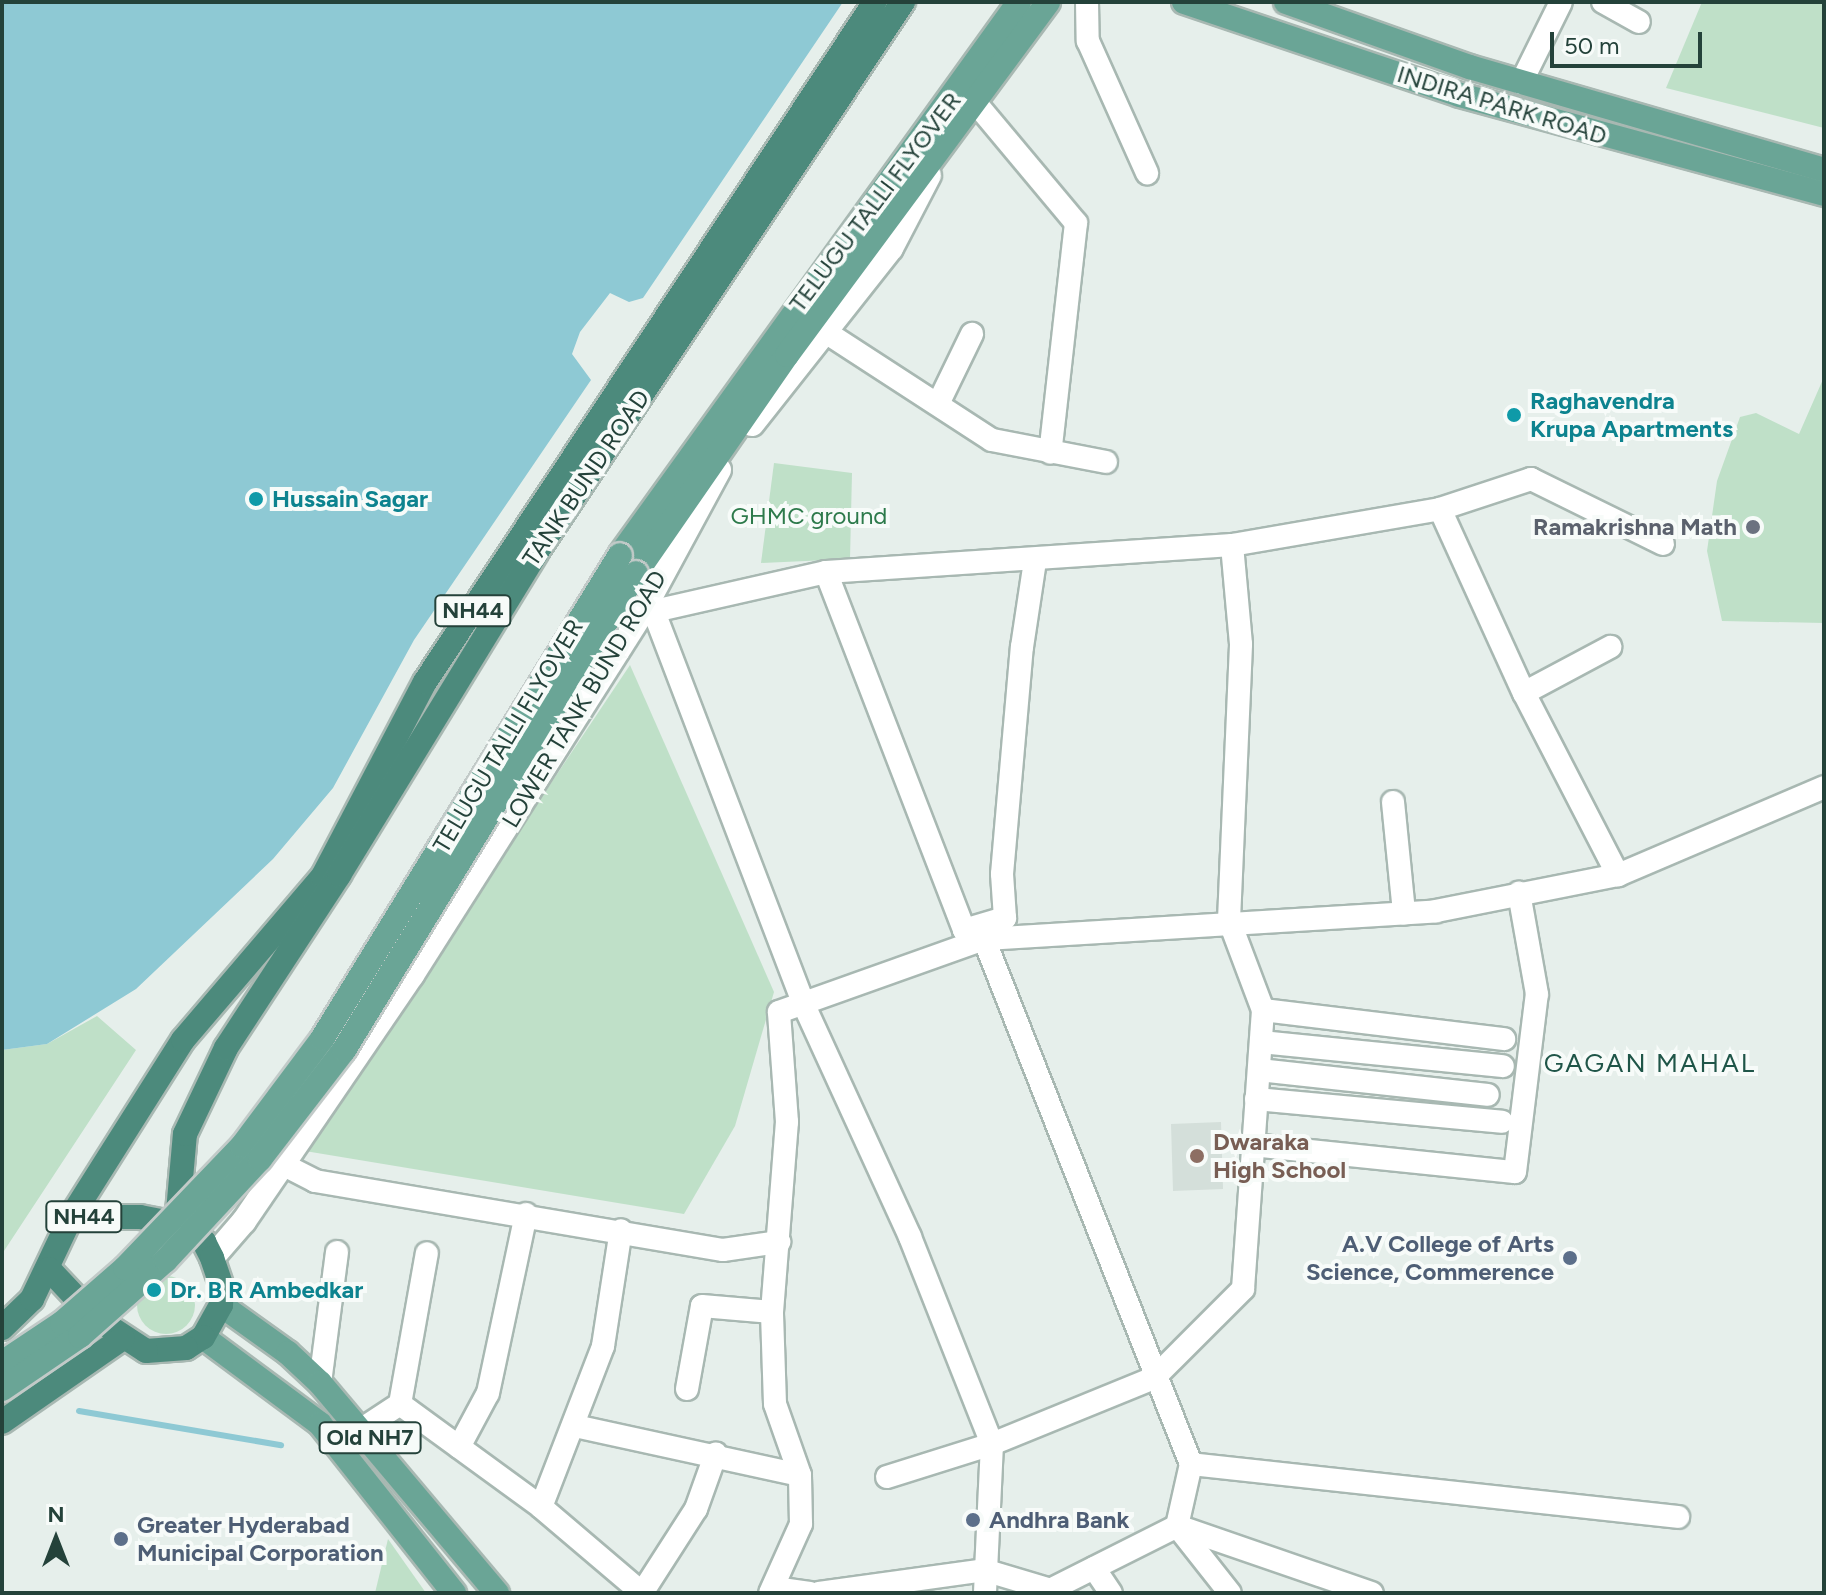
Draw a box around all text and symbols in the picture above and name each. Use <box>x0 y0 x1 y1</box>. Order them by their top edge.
scale bar <box>1554 16 1706 66</box>
text: 50 m <box>1564 31 1620 60</box>
street label: INDIRA PARK ROAD <box>1394 59 1610 151</box>
street label: TELUGU TALLI FLYOVER <box>783 87 967 317</box>
street label: TANK BUND ROAD <box>516 385 656 571</box>
place label: Raghavendra Krupa Apartments <box>1530 387 1733 443</box>
marker: Raghavendra Krupa Apartments <box>1505 406 1523 424</box>
place label: Hussain Sagar <box>272 485 428 513</box>
marker: Hussain Sagar <box>247 490 265 508</box>
park label: GHMC ground <box>731 502 887 530</box>
place label: Ramakrishna Math <box>1533 513 1737 541</box>
marker: Ramakrishna Math <box>1744 518 1762 536</box>
street label: LOWER TANK BUND ROAD <box>496 565 672 833</box>
road number: NH44 <box>433 593 513 629</box>
street label: TELUGU TALLI FLYOVER <box>427 614 589 858</box>
district label: GAGAN MAHAL <box>1544 1048 1756 1080</box>
place label: Dwaraka High School <box>1213 1128 1346 1184</box>
marker: Dwaraka High School <box>1188 1147 1206 1165</box>
road number: NH44 <box>44 1199 124 1235</box>
place label: A.V College of Arts Science, Commerence <box>1306 1230 1554 1286</box>
marker: A.V College of Arts Science, Commerence <box>1561 1249 1579 1267</box>
place label: Dr. B R Ambedkar <box>170 1276 363 1304</box>
marker: Dr. B R Ambedkar <box>145 1281 163 1299</box>
road number: Old NH7 <box>318 1420 422 1456</box>
north arrow <box>16 1499 96 1579</box>
text: N <box>47 1501 65 1528</box>
place label: Andhra Bank <box>989 1506 1129 1534</box>
place label: Greater Hyderabad Municipal Corporation <box>137 1511 384 1567</box>
marker: Andhra Bank <box>964 1511 982 1529</box>
marker: Greater Hyderabad Municipal Corporation <box>112 1530 130 1548</box>

